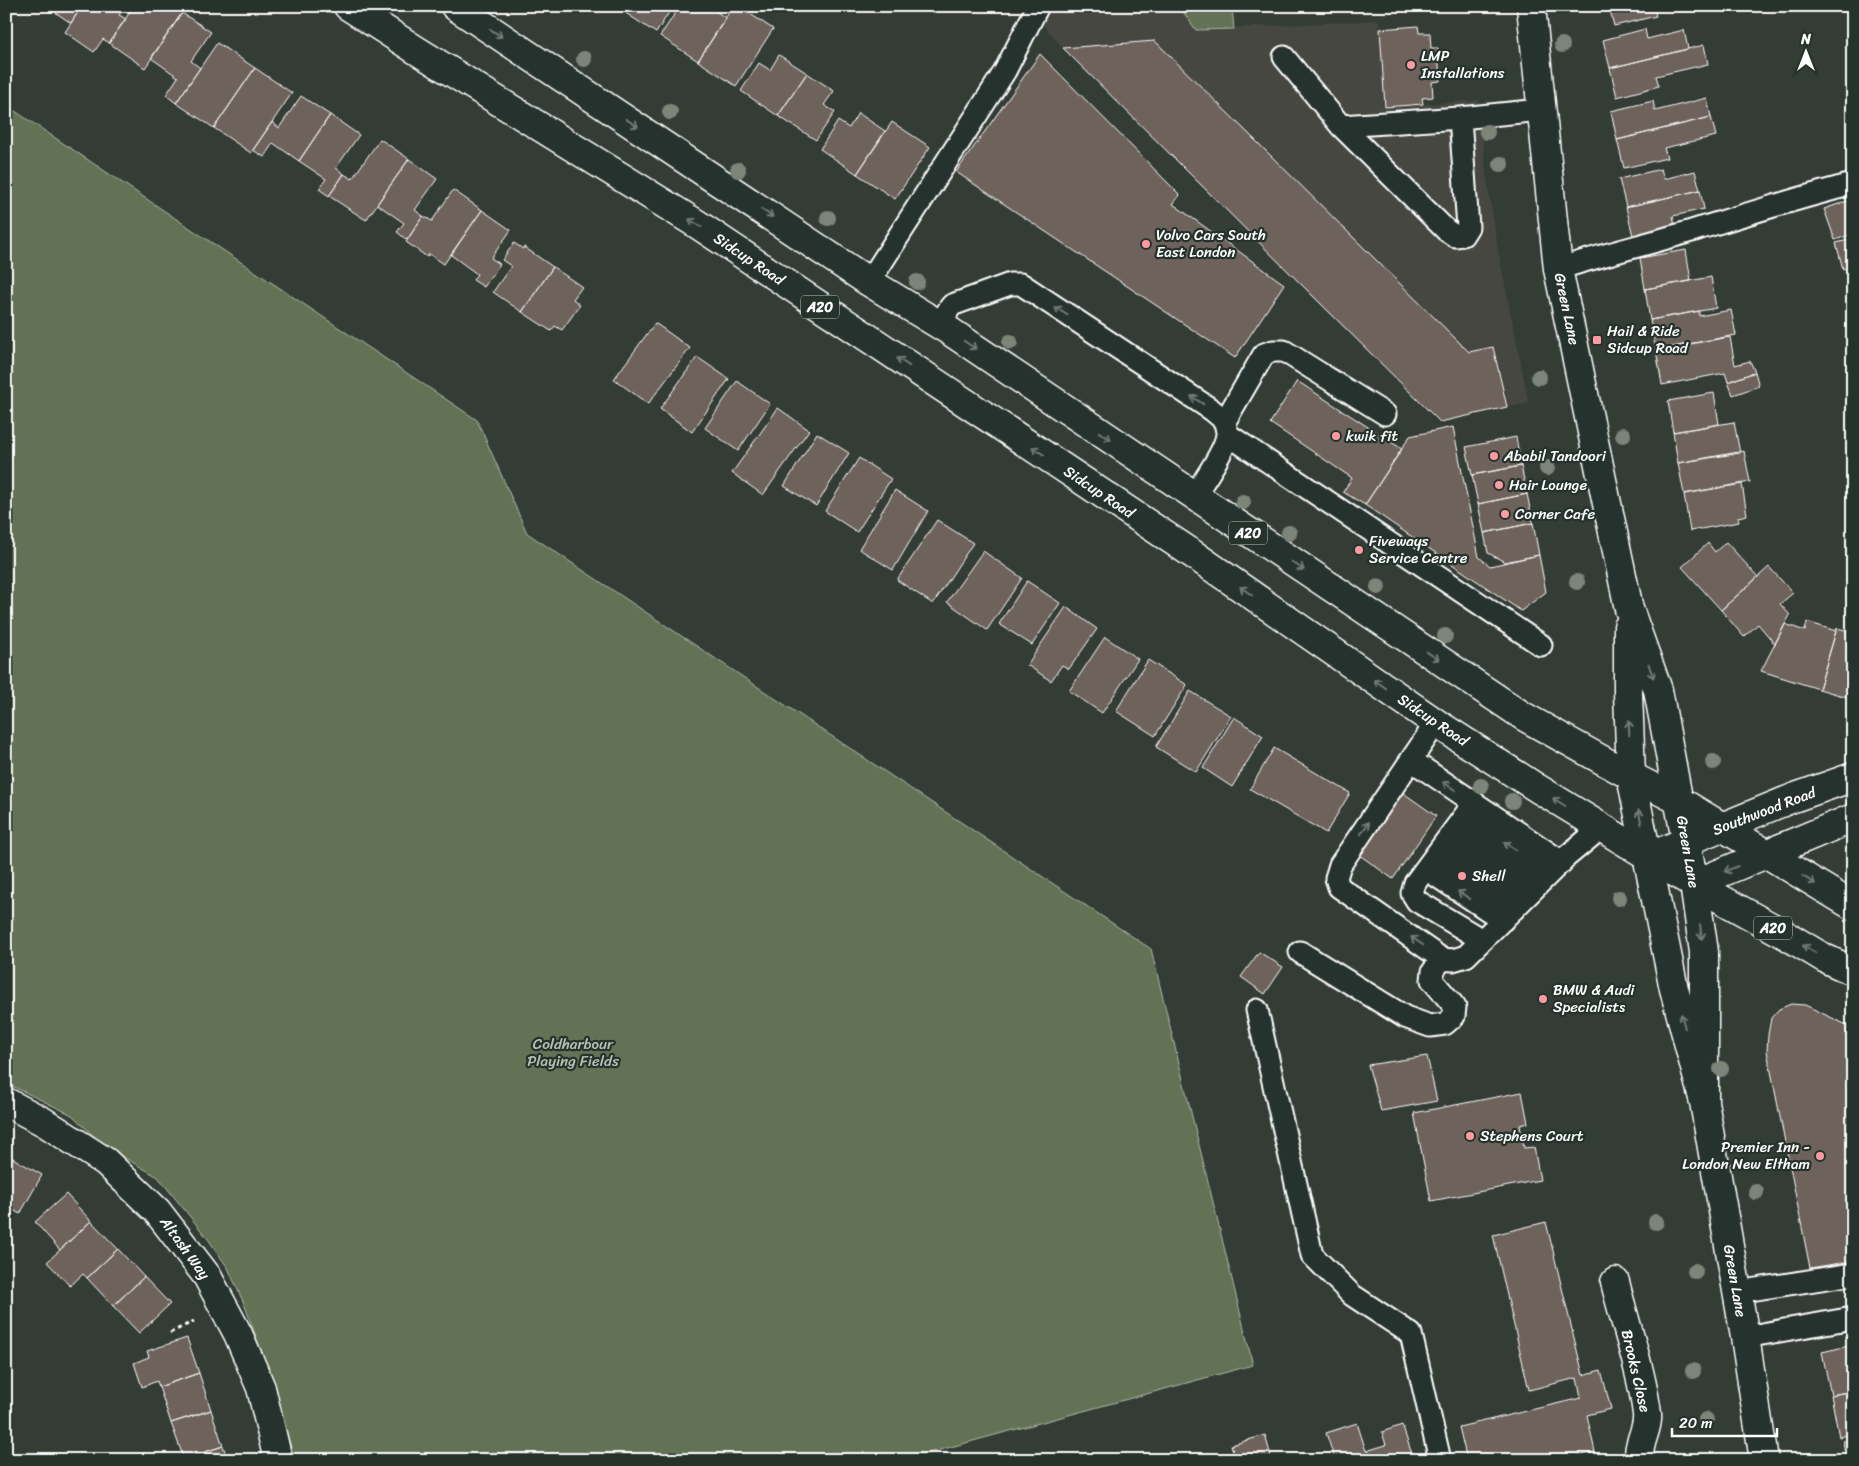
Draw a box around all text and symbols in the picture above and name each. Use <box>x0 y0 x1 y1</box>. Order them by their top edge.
text: N <box>1800 27 1811 52</box>
one-way arrow <box>488 28 502 38</box>
north arrow <box>1782 28 1832 78</box>
place label: LMP Installations <box>1420 43 1504 86</box>
marker: LMP Installations <box>1405 59 1417 71</box>
one-way arrow <box>625 118 639 128</box>
one-way arrow <box>760 208 774 218</box>
one-way arrow <box>688 218 702 228</box>
place label: Volvo Cars South East London <box>1156 222 1266 265</box>
street label: Sidcup Road <box>708 226 791 293</box>
marker: Volvo Cars South East London <box>1140 238 1152 250</box>
street label: Green Lane <box>1547 270 1587 348</box>
road number: A20 <box>801 296 839 318</box>
one-way arrow <box>1054 306 1068 316</box>
place label: Hail & Ride Sidcup Road <box>1607 318 1689 361</box>
marker: Hail & Ride Sidcup Road <box>1591 334 1603 346</box>
one-way arrow <box>963 340 977 350</box>
one-way arrow <box>896 356 910 367</box>
one-way arrow <box>1190 395 1204 406</box>
place label: kwik fit <box>1346 423 1398 449</box>
marker: kwik fit <box>1330 430 1342 442</box>
one-way arrow <box>1097 431 1111 441</box>
place label: Ababil Tandoori <box>1503 443 1607 469</box>
one-way arrow <box>1032 446 1046 456</box>
marker: Ababil Tandoori <box>1488 450 1500 462</box>
street label: Sidcup Road <box>1058 459 1141 526</box>
place label: Hair Lounge <box>1509 472 1587 498</box>
marker: Hair Lounge <box>1493 479 1505 491</box>
place label: Corner Cafe <box>1515 501 1596 527</box>
marker: Corner Cafe <box>1499 508 1511 520</box>
road number: A20 <box>1229 522 1267 544</box>
place label: Fiveways Service Centre <box>1369 528 1468 571</box>
marker: Fiveways Service Centre <box>1353 544 1365 556</box>
one-way arrow <box>1290 561 1304 571</box>
one-way arrow <box>1239 586 1253 596</box>
one-way arrow <box>1425 651 1439 661</box>
one-way arrow <box>1647 663 1656 678</box>
one-way arrow <box>1373 679 1387 689</box>
street label: Sidcup Road <box>1392 687 1475 754</box>
one-way arrow <box>1624 720 1634 736</box>
street label: Southwood Road <box>1709 779 1820 843</box>
one-way arrow <box>1442 780 1456 791</box>
one-way arrow <box>1553 796 1567 806</box>
one-way arrow <box>1635 809 1644 825</box>
street label: Green Lane <box>1669 814 1707 891</box>
one-way arrow <box>1360 822 1370 836</box>
one-way arrow <box>1503 840 1517 850</box>
place label: Shell <box>1472 863 1506 889</box>
one-way arrow <box>1724 865 1739 874</box>
marker: Shell <box>1456 870 1468 882</box>
one-way arrow <box>1802 875 1816 885</box>
one-way arrow <box>1458 889 1472 899</box>
road number: A20 <box>1754 916 1792 940</box>
one-way arrow <box>1696 924 1706 940</box>
one-way arrow <box>1410 936 1424 946</box>
one-way arrow <box>1803 944 1817 954</box>
place label: BMW & Audi Specialists <box>1553 977 1635 1020</box>
marker: BMW & Audi Specialists <box>1537 993 1549 1005</box>
one-way arrow <box>1677 1014 1687 1030</box>
park label: Coldharbour Playing Fields <box>527 1031 619 1074</box>
place label: Stephens Court <box>1480 1123 1584 1149</box>
marker: Stephens Court <box>1464 1130 1476 1142</box>
place label: Premier Inn - London New Eltham <box>1682 1134 1810 1177</box>
marker: Premier Inn - London New Eltham <box>1814 1150 1826 1162</box>
street label: Altash Way <box>152 1210 217 1285</box>
street label: Green Lane <box>1716 1243 1754 1320</box>
street label: Brooks Close <box>1614 1327 1658 1415</box>
scale bar <box>1672 1406 1776 1438</box>
text: 20 m <box>1679 1410 1713 1436</box>

